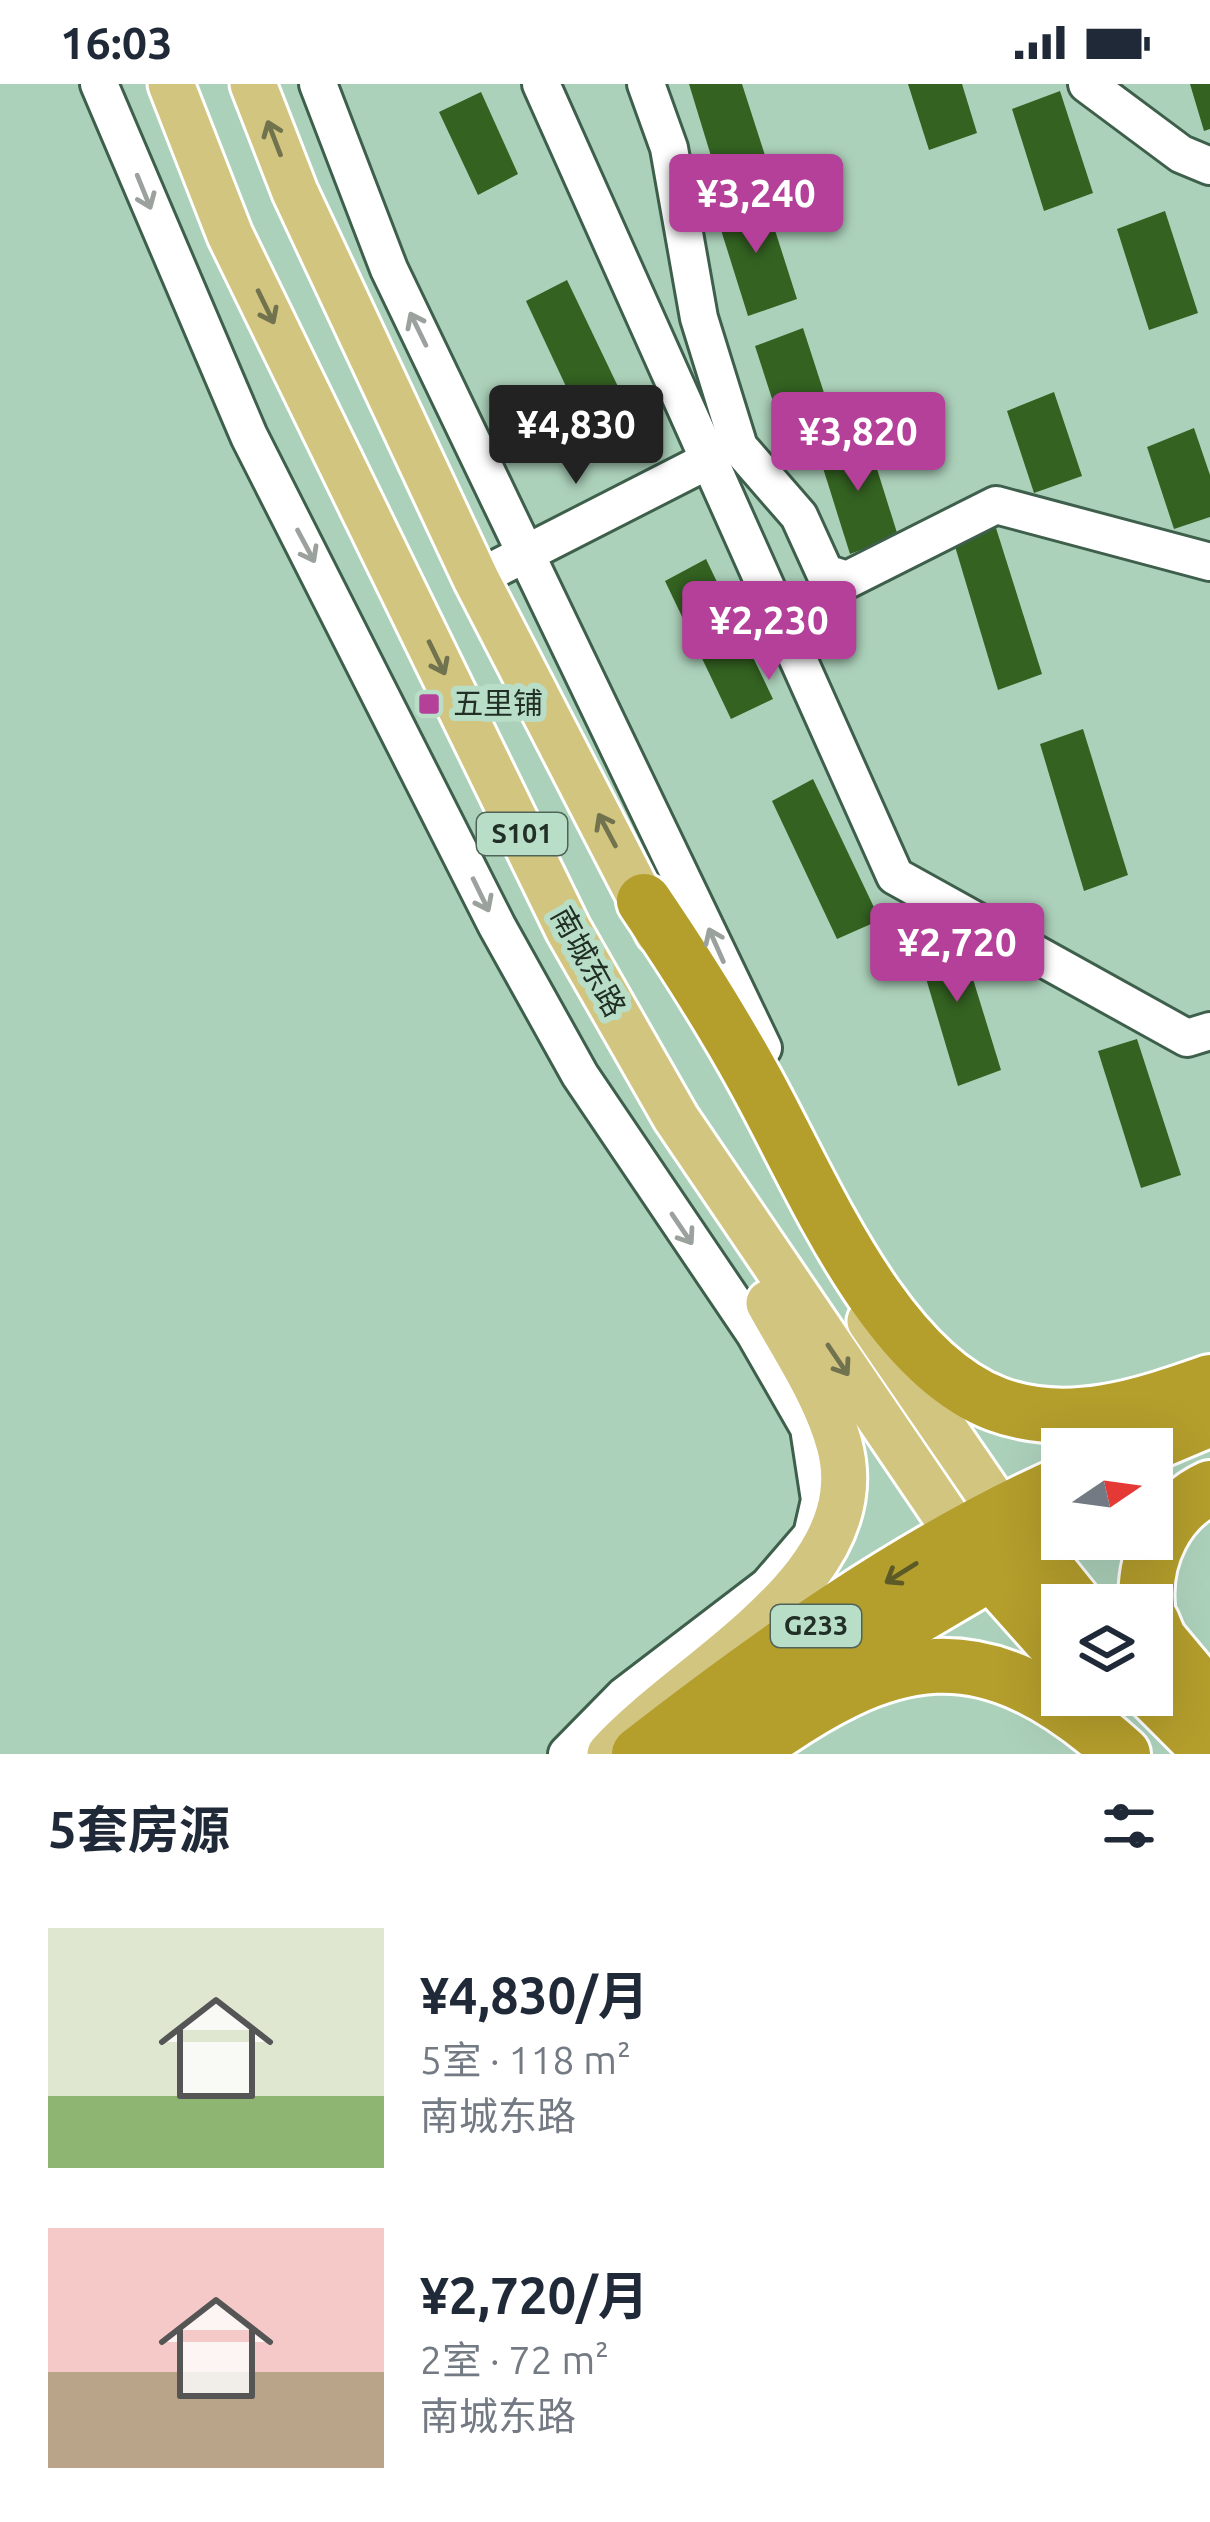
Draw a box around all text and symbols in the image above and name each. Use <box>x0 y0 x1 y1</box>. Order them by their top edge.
text: 16:03 <box>60 17 173 68</box>
one-way arrow <box>262 120 284 157</box>
pin: ¥3,240 <box>658 154 854 256</box>
text: ¥3,240 <box>696 171 816 214</box>
one-way arrow <box>135 173 156 210</box>
one-way arrow <box>255 289 278 325</box>
one-way arrow <box>406 312 428 348</box>
pin: ¥4,830 <box>478 385 674 487</box>
pin: ¥3,820 <box>760 392 956 494</box>
text: ¥4,830 <box>516 402 636 445</box>
text: ¥3,820 <box>798 409 918 452</box>
one-way arrow <box>296 528 319 564</box>
pin: ¥2,230 <box>671 581 867 683</box>
text: ¥2,230 <box>709 598 829 641</box>
one-way arrow <box>427 639 449 675</box>
place label: 五里铺 <box>453 686 543 720</box>
marker: 五里铺 <box>416 691 442 717</box>
road number: S101 <box>477 813 567 855</box>
one-way arrow <box>595 813 618 848</box>
one-way arrow <box>471 877 494 912</box>
street label: 南城东路 <box>545 901 633 1022</box>
pin: ¥2,720 <box>859 903 1055 1005</box>
text: ¥2,720 <box>897 920 1017 963</box>
one-way arrow <box>704 927 726 963</box>
one-way arrow <box>669 1211 694 1245</box>
one-way arrow <box>825 1342 850 1376</box>
north arrow <box>1041 1428 1173 1560</box>
map controls <box>1041 1428 1173 1716</box>
one-way arrow <box>885 1561 919 1585</box>
button: layers <box>1041 1584 1173 1716</box>
road number: G233 <box>771 1605 861 1647</box>
icon: filters <box>1096 1793 1162 1859</box>
text: 5套房源 <box>48 1800 230 1858</box>
text: ¥4,830/月 <box>420 1966 649 2024</box>
icon: home <box>144 1976 288 2120</box>
text: 5室 · 118 m² <box>420 2038 631 2081</box>
text: 南城东路 <box>420 2094 576 2137</box>
text: ¥2,720/月 <box>420 2266 649 2324</box>
icon: home <box>144 2276 288 2420</box>
text: 2室 · 72 m² <box>420 2338 609 2381</box>
text: 南城东路 <box>420 2394 576 2437</box>

